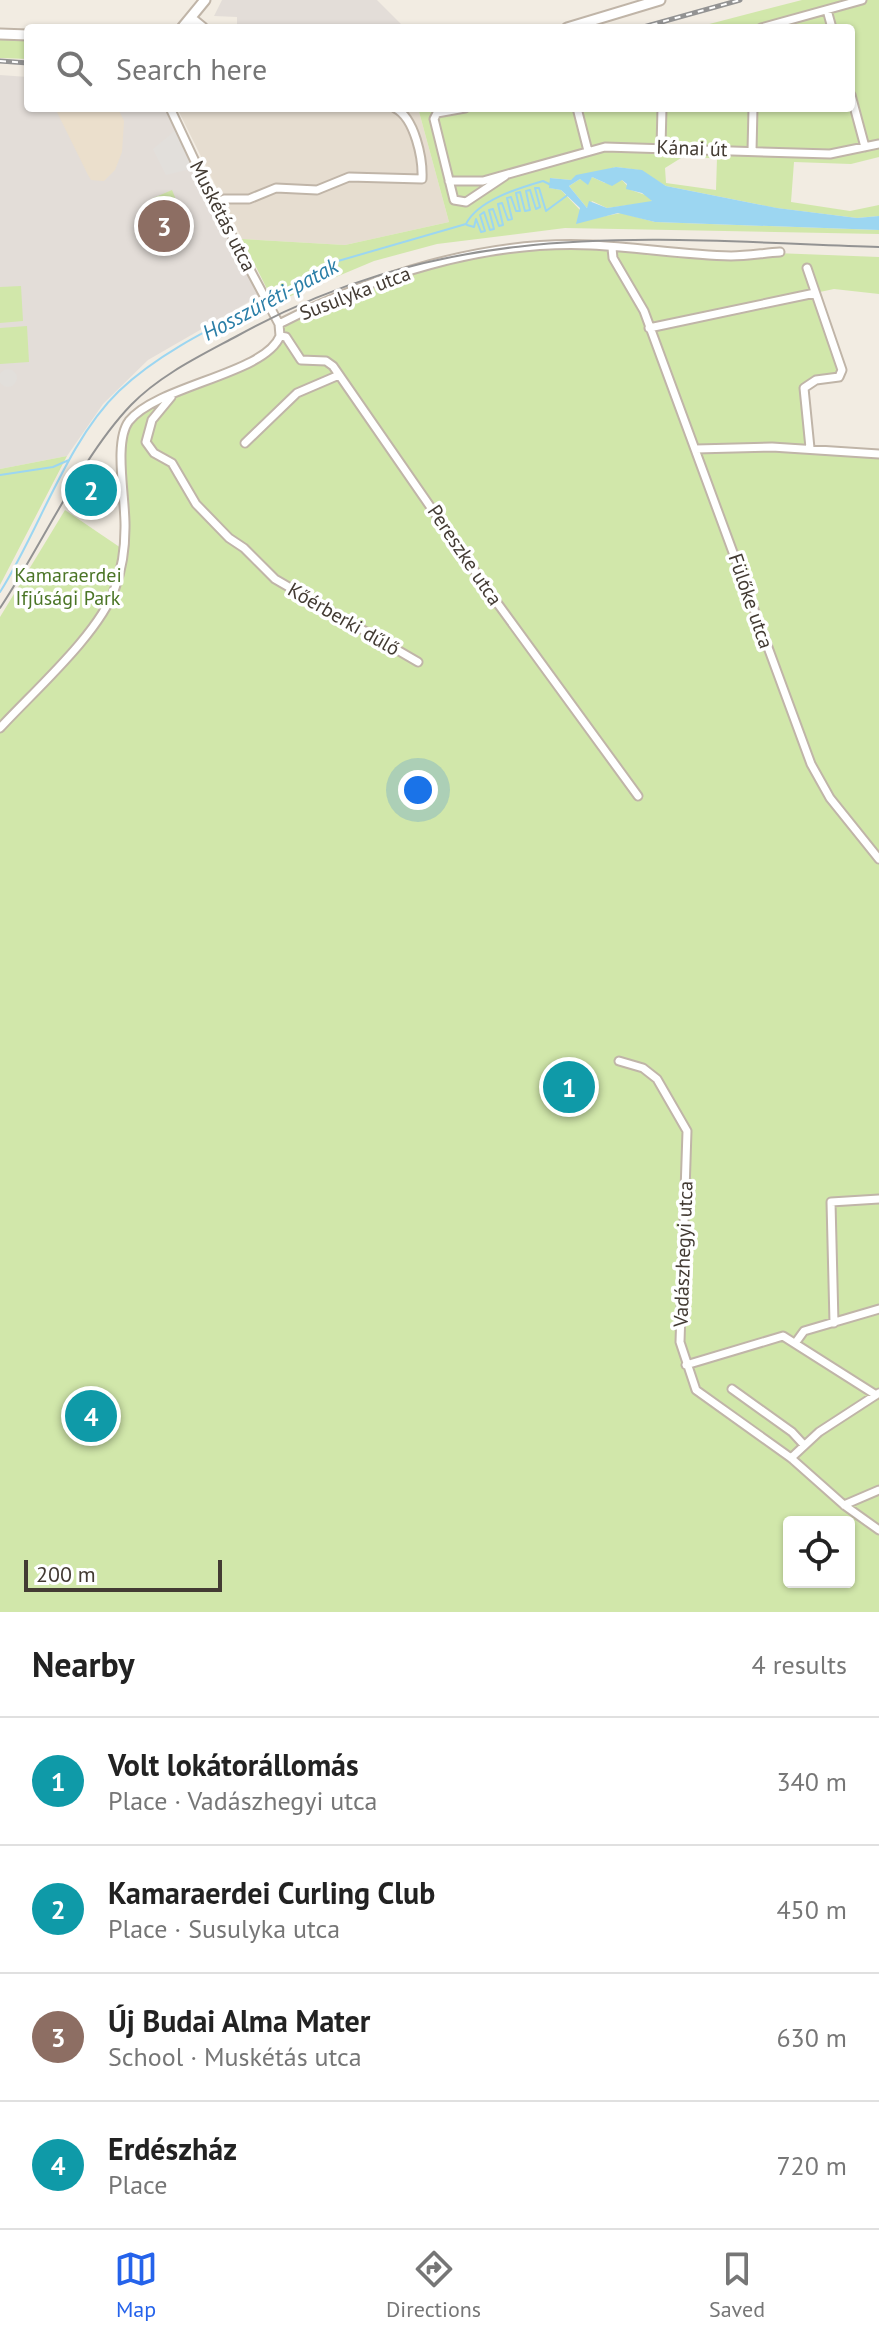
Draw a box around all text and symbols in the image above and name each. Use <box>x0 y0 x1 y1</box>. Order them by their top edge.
search box <box>24 24 855 112</box>
icon: search <box>52 46 96 90</box>
text: Search here <box>116 49 267 88</box>
street label: Kánai út <box>656 134 728 162</box>
street label: Muskétás utca <box>184 156 262 276</box>
pin: 3 <box>138 196 190 256</box>
water label: Hosszúréti-patak <box>197 251 344 347</box>
street label: Susulyka utca <box>296 260 414 326</box>
pin: 2 <box>65 460 117 520</box>
street label: Pereszke utca <box>422 500 508 610</box>
street label: Fülőke utca <box>723 550 779 652</box>
park label: Kamaraerdei Ifjúsági Park <box>14 562 122 611</box>
street label: Kőérberki dűlő <box>283 576 405 662</box>
your location <box>398 770 438 810</box>
pin: 1 <box>543 1057 595 1117</box>
street label: Vadászhegyi utca <box>667 1180 699 1329</box>
pin: 4 <box>65 1386 117 1446</box>
map controls <box>783 1516 855 1588</box>
button: locate <box>783 1516 855 1588</box>
scale bar <box>24 1556 222 1592</box>
text: 200 m <box>36 1560 96 1588</box>
text: Nearby <box>32 1642 134 1686</box>
text: 4 results <box>752 1648 847 1681</box>
text: Volt lokátorállomás <box>108 1745 359 1784</box>
text: 1 <box>51 1765 65 1798</box>
text: 340 m <box>776 1765 847 1798</box>
text: Place · Vadászhegyi utca <box>108 1784 378 1817</box>
text: Kamaraerdei Curling Club <box>108 1873 435 1912</box>
text: 2 <box>51 1893 65 1926</box>
text: 450 m <box>776 1893 847 1926</box>
text: Place · Susulyka utca <box>108 1912 340 1945</box>
text: Új Budai Alma Mater <box>108 2001 370 2040</box>
text: 3 <box>51 2021 65 2054</box>
text: 630 m <box>776 2021 847 2054</box>
text: School · Muskétás utca <box>108 2040 362 2073</box>
text: Erdészház <box>108 2129 237 2168</box>
text: 4 <box>51 2149 65 2182</box>
text: 720 m <box>776 2149 847 2182</box>
text: Place <box>108 2168 167 2201</box>
tab: Map <box>114 2247 158 2323</box>
tab: Directions <box>386 2247 481 2323</box>
tab: Saved <box>709 2247 765 2323</box>

